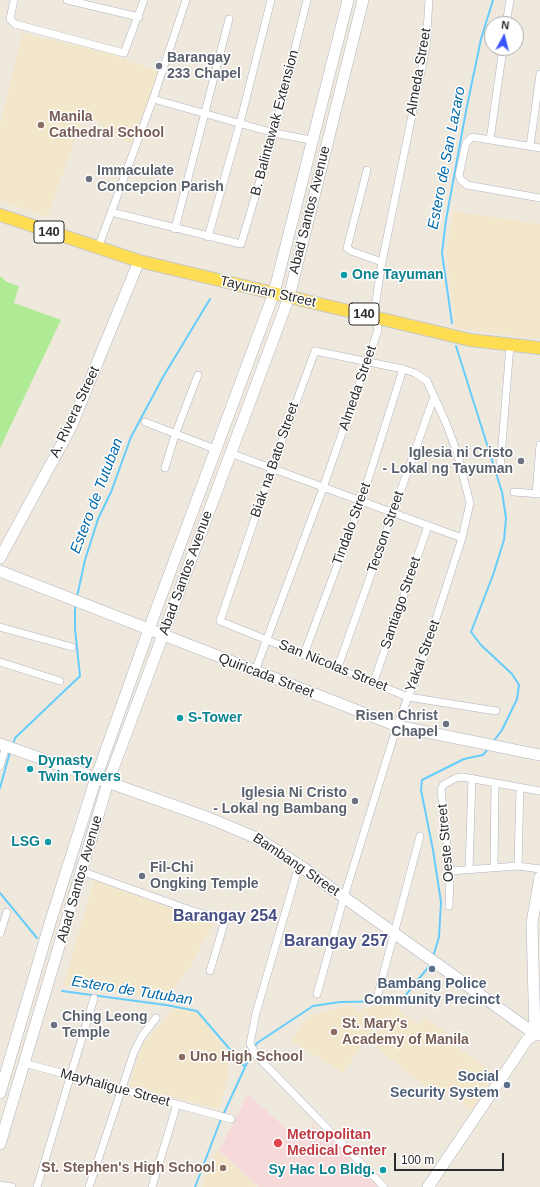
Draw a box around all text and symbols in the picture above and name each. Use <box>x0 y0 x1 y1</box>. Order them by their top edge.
north arrow <box>484 16 524 56</box>
text: N <box>501 19 510 32</box>
street label: Almeda Street <box>403 27 435 117</box>
street label: B. Balintawak Extension <box>247 48 303 198</box>
place label: Barangay 233 Chapel <box>167 50 241 82</box>
marker: Barangay 233 Chapel <box>154 61 164 71</box>
water label: Estero de San Lazaro <box>424 85 470 231</box>
place label: Manila Cathedral School <box>49 109 164 142</box>
marker: Manila Cathedral School <box>36 120 46 130</box>
street label: Abad Santos Avenue <box>286 144 334 276</box>
place label: Immaculate Concepcion Parish <box>97 163 224 196</box>
marker: Immaculate Concepcion Parish <box>84 174 94 184</box>
road number: 140 <box>34 221 64 243</box>
place label: One Tayuman <box>352 267 444 283</box>
marker: One Tayuman <box>339 270 349 280</box>
street label: Tayuman Street <box>218 273 318 311</box>
road number: 140 <box>349 303 379 325</box>
street label: Almeda Street <box>336 343 380 433</box>
street label: A. Rivera Street <box>47 364 103 460</box>
street label: Biak na Bato Street <box>247 400 303 520</box>
water label: Estero de Tutuban <box>67 436 127 556</box>
place label: Iglesia ni Cristo - Lokal ng Tayuman <box>383 445 513 478</box>
marker: Iglesia ni Cristo - Lokal ng Tayuman <box>516 456 526 466</box>
street label: Tindalo Street <box>329 480 375 568</box>
street label: Tecson Street <box>364 489 408 575</box>
street label: Abad Santos Avenue <box>156 508 216 638</box>
street label: Santiago Street <box>377 555 425 651</box>
street label: Yakal Street <box>402 618 444 694</box>
street label: San Nicolas Street <box>276 636 390 696</box>
street label: Quiricada Street <box>216 650 316 702</box>
place label: Risen Christ Chapel <box>356 708 438 740</box>
place label: S-Tower <box>188 710 242 726</box>
marker: S-Tower <box>175 713 185 723</box>
marker: Risen Christ Chapel <box>441 719 451 729</box>
place label: Dynasty Twin Towers <box>38 753 121 786</box>
marker: Dynasty Twin Towers <box>25 764 35 774</box>
place label: Iglesia Ni Cristo - Lokal ng Bambang <box>213 785 347 818</box>
marker: Iglesia Ni Cristo - Lokal ng Bambang <box>350 796 360 806</box>
street label: Oeste Street <box>434 803 458 883</box>
street label: Abad Santos Avenue <box>54 814 106 944</box>
street label: Bambang Street <box>249 830 343 900</box>
place label: LSG <box>11 834 40 850</box>
marker: LSG <box>43 837 53 847</box>
place label: Fil-Chi Ongking Temple <box>150 860 259 892</box>
marker: Fil-Chi Ongking Temple <box>137 871 147 881</box>
district label: Barangay 254 <box>173 907 277 927</box>
district label: Barangay 257 <box>284 932 388 952</box>
marker: Bambang Police Community Precinct <box>427 964 437 974</box>
water label: Estero de Tutuban <box>70 973 194 1009</box>
place label: Bambang Police Community Precinct <box>364 976 500 1008</box>
place label: Ching Leong Temple <box>62 1009 148 1042</box>
place label: St. Mary's Academy of Manila <box>342 1016 469 1048</box>
marker: Ching Leong Temple <box>49 1020 59 1030</box>
marker: St. Mary's Academy of Manila <box>329 1027 339 1037</box>
place label: Uno High School <box>190 1049 303 1065</box>
marker: Uno High School <box>177 1052 187 1062</box>
street label: Mayhaligue Street <box>58 1065 172 1111</box>
place label: Social Security System <box>390 1069 499 1102</box>
marker: Social Security System <box>502 1080 512 1090</box>
place label: Metropolitan Medical Center <box>287 1127 387 1160</box>
marker: Metropolitan Medical Center <box>272 1137 284 1149</box>
scale bar <box>396 1145 506 1171</box>
text: 100 m <box>401 1153 434 1167</box>
place label: St. Stephen's High School <box>41 1160 215 1176</box>
place label: Sy Hac Lo Bldg. <box>268 1162 375 1178</box>
marker: St. Stephen's High School <box>218 1163 228 1173</box>
marker: Sy Hac Lo Bldg. <box>378 1165 388 1175</box>

